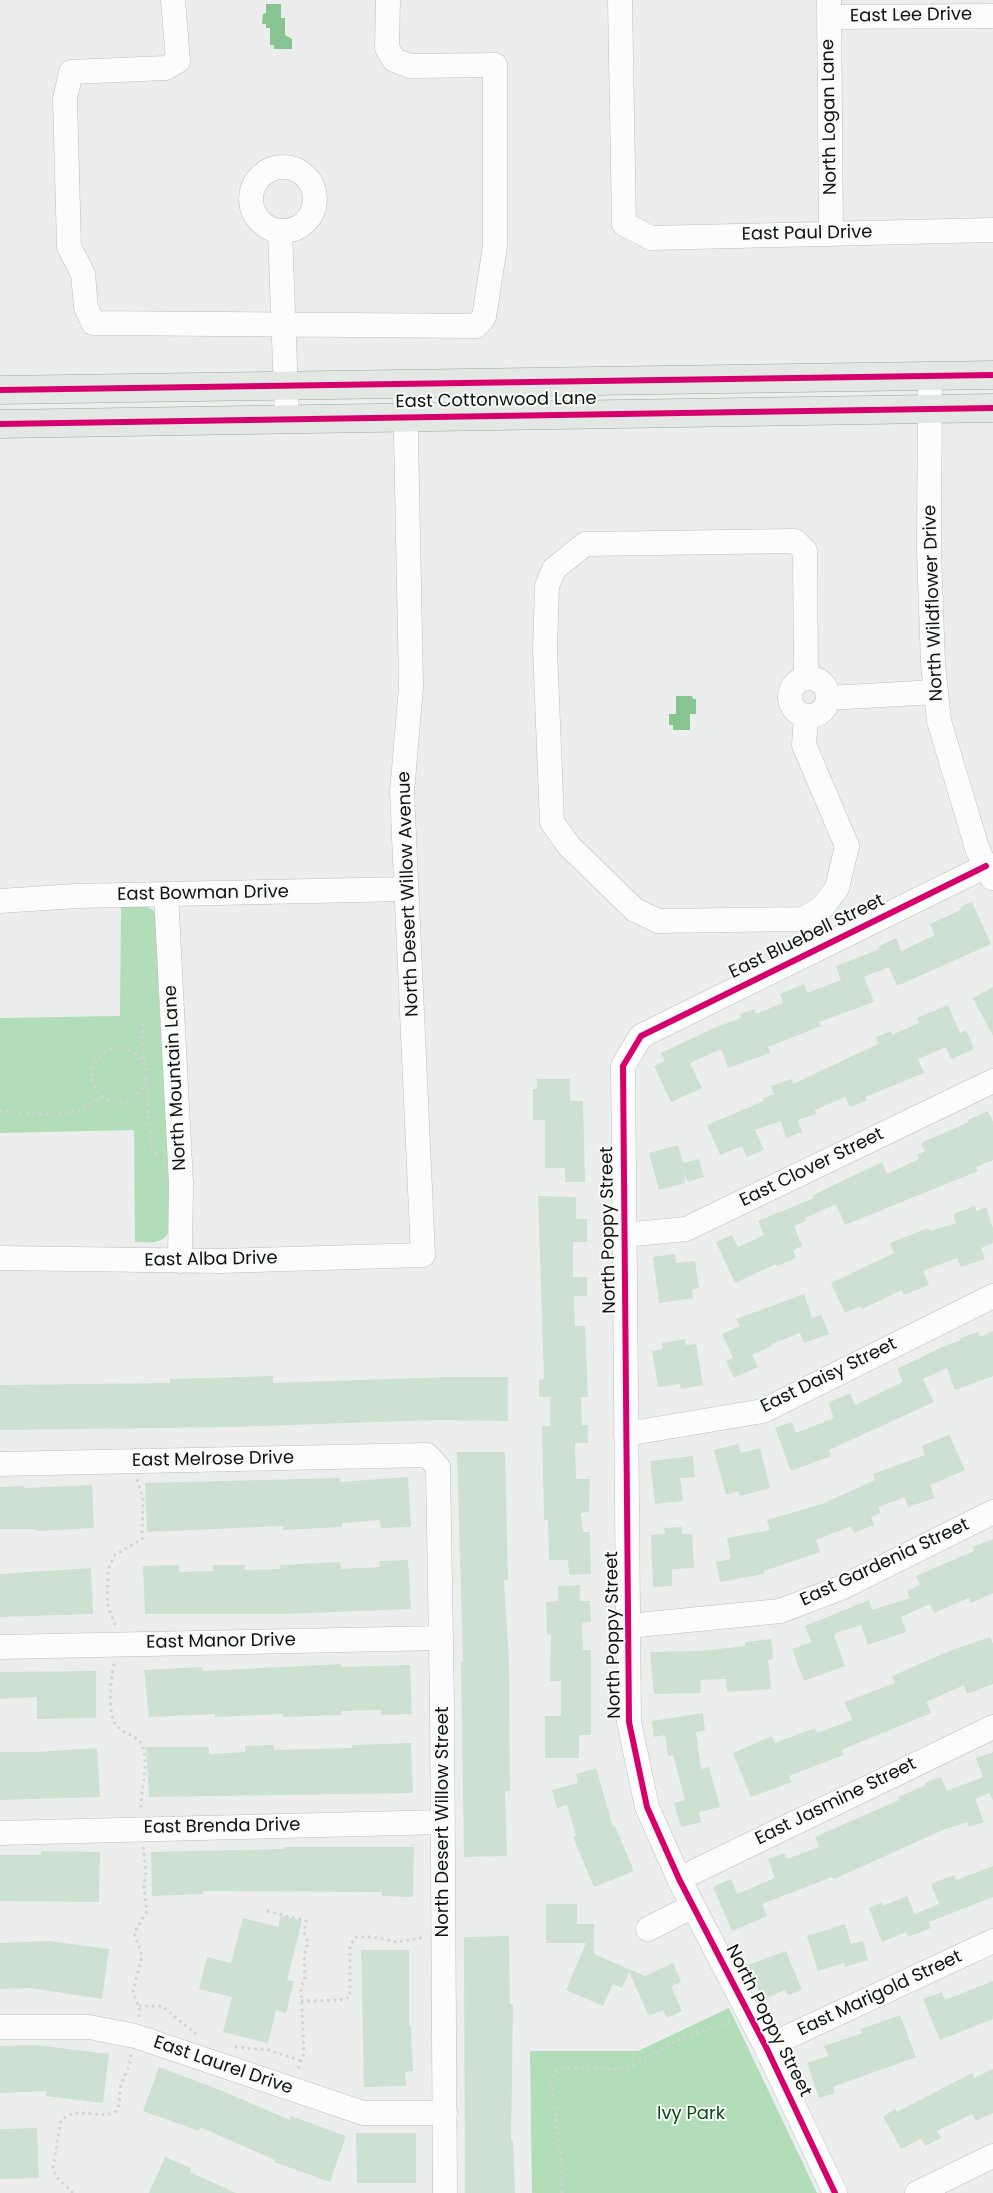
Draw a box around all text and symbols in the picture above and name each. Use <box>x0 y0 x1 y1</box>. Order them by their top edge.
street label: East Lee Drive <box>850 4 972 28</box>
street label: North Logan Lane <box>818 39 842 195</box>
street label: East Paul Drive <box>742 222 872 246</box>
street label: East Cottonwood Lane <box>395 388 597 414</box>
street label: North Wildflower Drive <box>920 504 948 702</box>
street label: North Desert Willow Avenue <box>394 771 424 1017</box>
street label: East Bowman Drive <box>117 882 289 906</box>
street label: East Bluebell Street <box>726 890 888 984</box>
street label: North Mountain Lane <box>160 985 192 1171</box>
street label: East Clover Street <box>736 1124 888 1212</box>
street label: North Poppy Street <box>597 1146 621 1314</box>
street label: East Alba Drive <box>144 1248 278 1272</box>
street label: East Daisy Street <box>758 1334 900 1418</box>
street label: East Melrose Drive <box>132 1448 294 1472</box>
street label: East Gardenia Street <box>797 1514 973 1612</box>
street label: North Poppy Street <box>602 1551 626 1719</box>
street label: East Manor Drive <box>146 1630 296 1654</box>
street label: North Desert Willow Street <box>432 1707 454 1937</box>
street label: East Jasmine Street <box>752 1754 920 1850</box>
street label: East Brenda Drive <box>143 1815 301 1839</box>
street label: North Poppy Street <box>720 1941 816 2101</box>
street label: East Marigold Street <box>794 1946 966 2042</box>
street label: East Laurel Drive <box>151 2032 295 2100</box>
park label: Ivy Park <box>657 2103 725 2125</box>

